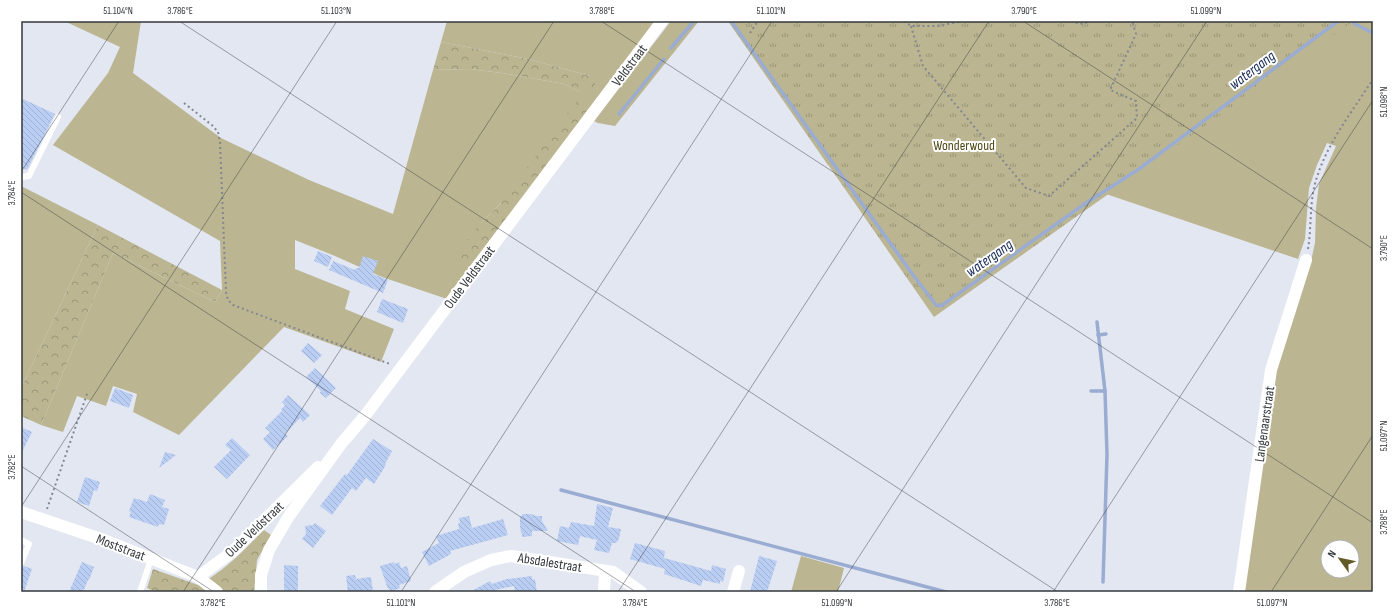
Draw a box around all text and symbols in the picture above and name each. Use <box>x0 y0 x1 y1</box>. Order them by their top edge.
text: 51.104°N <box>103 5 133 17</box>
text: 3.786°E <box>167 5 193 17</box>
text: 51.103°N <box>321 5 351 17</box>
text: 3.788°E <box>589 5 615 17</box>
text: 51.101°N <box>757 5 785 17</box>
text: 3.790°E <box>1011 5 1037 17</box>
text: 51.099°N <box>1191 5 1221 17</box>
street label: Veldstraat <box>608 41 651 90</box>
water label: watergang <box>1225 47 1279 94</box>
text: 51.098°N <box>1378 87 1390 117</box>
park label: Wonderwoud <box>933 137 995 154</box>
text: 3.784°E <box>6 180 18 206</box>
water label: watergang <box>962 235 1016 281</box>
text: 3.790°E <box>1378 235 1390 261</box>
street label: Oude Veldstraat <box>440 242 499 312</box>
street label: Langenaarstraat <box>1251 385 1278 463</box>
text: 51.097°N <box>1378 421 1390 451</box>
text: 3.782°E <box>6 454 18 480</box>
street label: Oude Veldstraat <box>221 498 287 561</box>
text: 3.788°E <box>1378 509 1390 535</box>
street label: Moststraat <box>94 530 148 565</box>
north arrow <box>1320 539 1360 579</box>
text: N <box>1325 548 1339 560</box>
street label: Absdalestraat <box>516 549 583 576</box>
text: 3.782°E <box>200 597 226 609</box>
text: 51.101°N <box>387 597 415 609</box>
text: 3.784°E <box>622 597 648 609</box>
text: 51.099°N <box>822 597 852 609</box>
text: 3.786°E <box>1044 597 1070 609</box>
text: 51.097°N <box>1257 597 1287 609</box>

